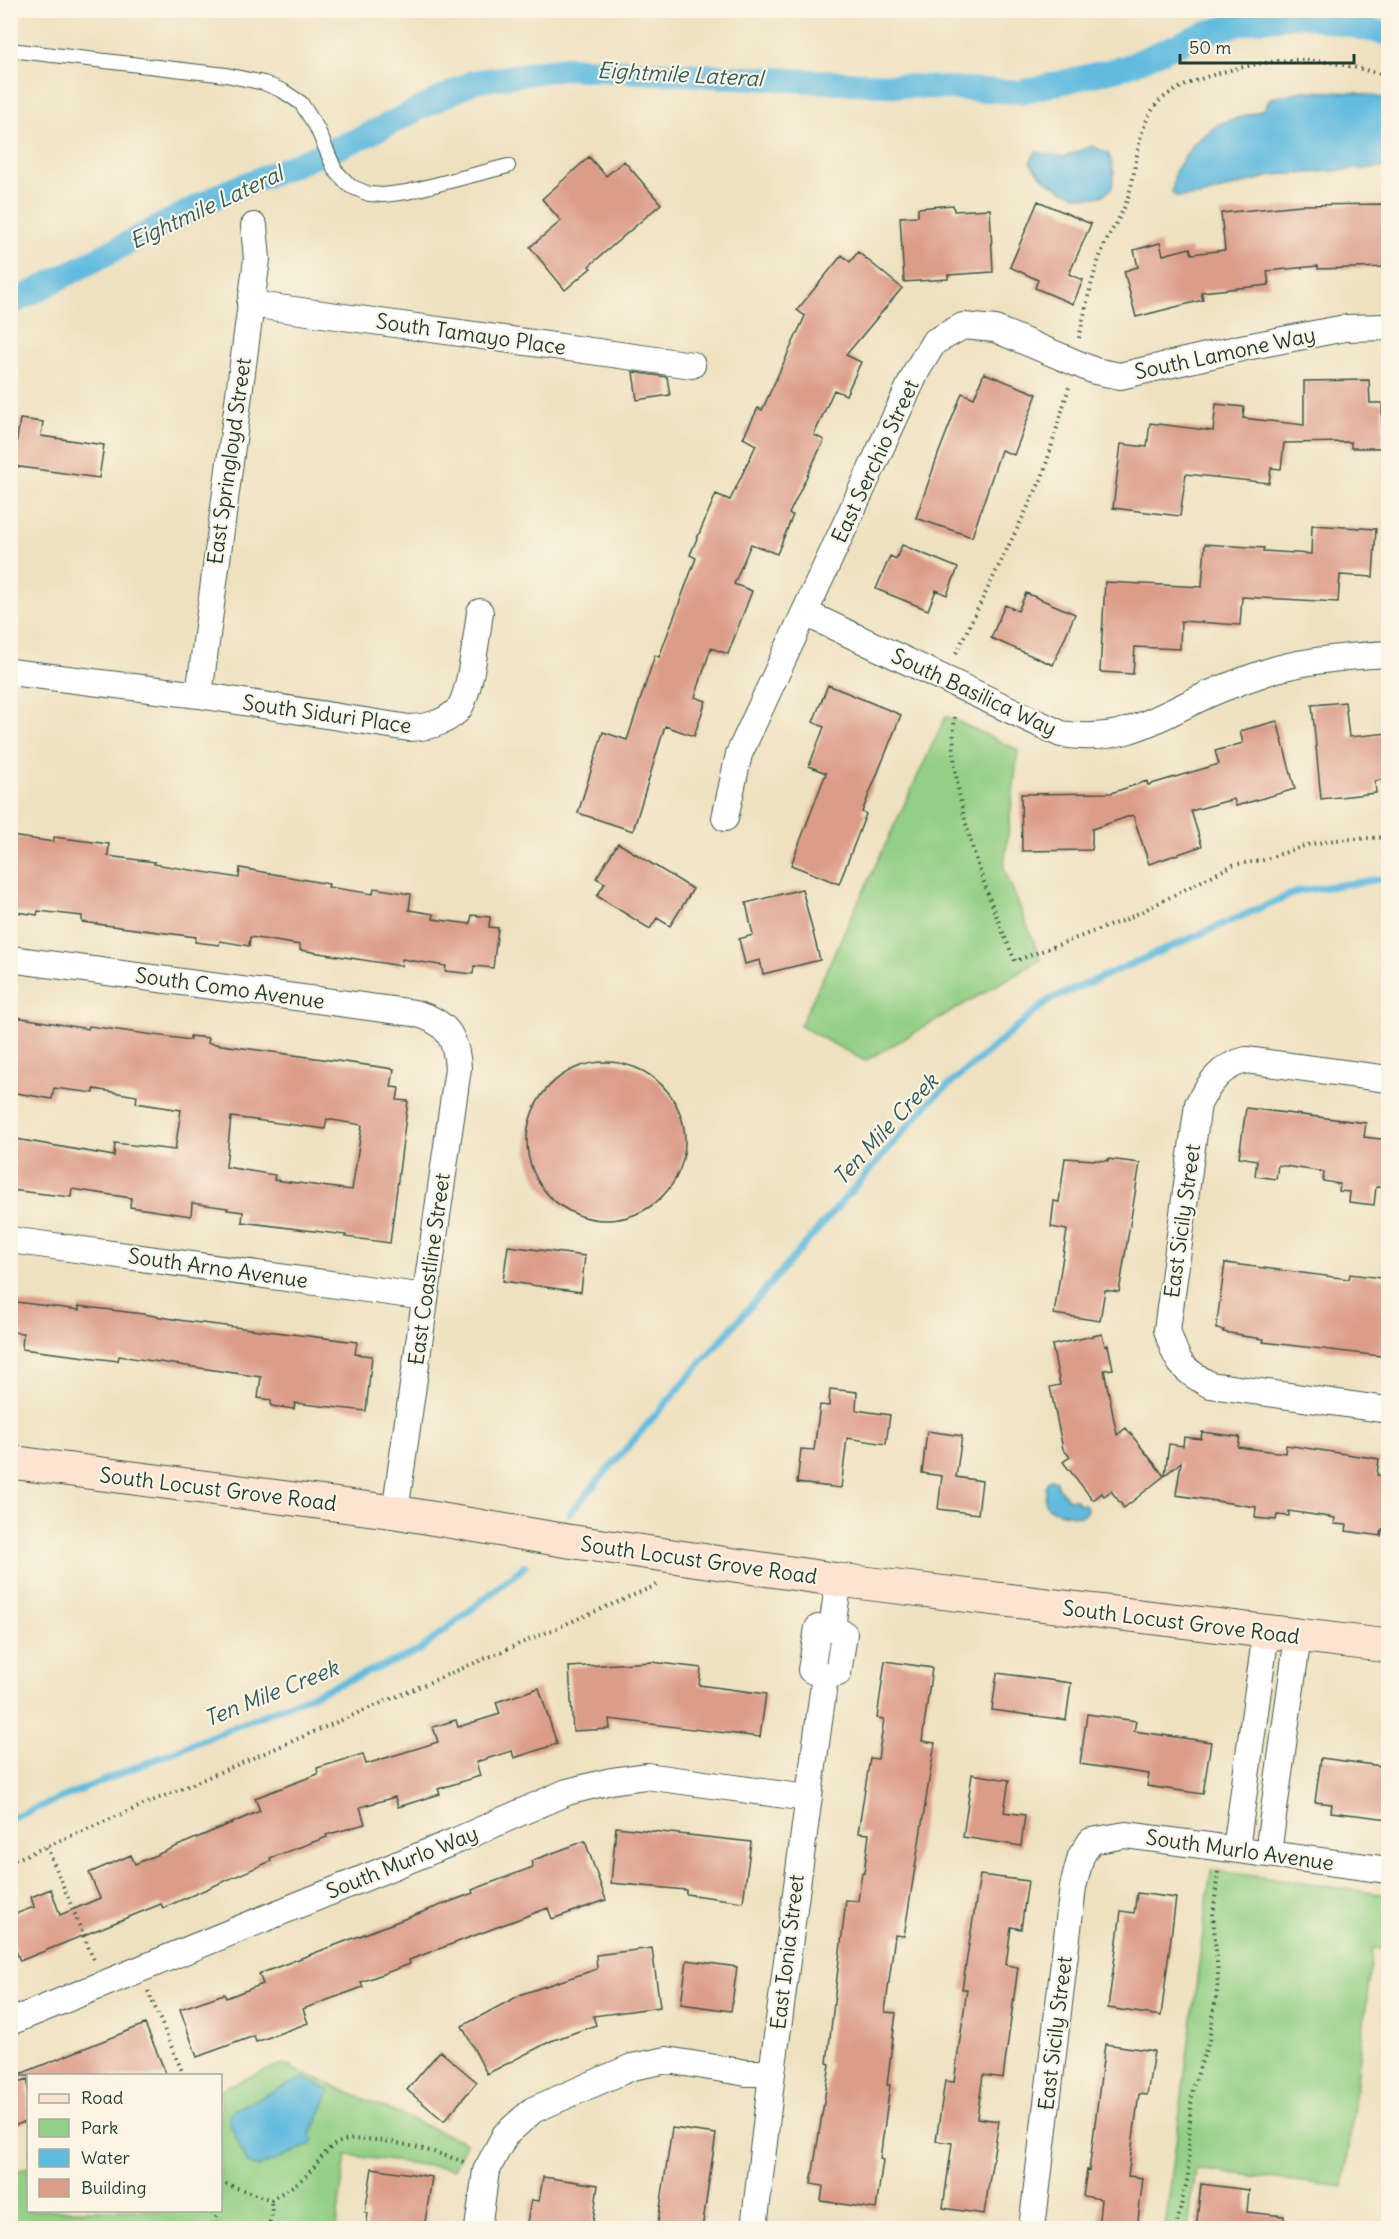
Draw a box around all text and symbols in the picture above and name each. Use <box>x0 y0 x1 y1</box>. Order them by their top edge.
scale bar <box>1180 27 1354 65</box>
text: 50 m <box>1189 36 1231 59</box>
water label: Eightmile Lateral <box>596 56 767 92</box>
water label: Eightmile Lateral <box>125 158 290 255</box>
street label: South Tamayo Place <box>374 307 568 361</box>
street label: South Lamone Way <box>1132 321 1318 385</box>
street label: East Springloyd Street <box>201 356 257 566</box>
street label: East Serchio Street <box>825 375 925 547</box>
street label: South Basilica Way <box>887 642 1061 742</box>
street label: South Siduri Place <box>241 689 413 739</box>
street label: South Como Avenue <box>134 961 326 1015</box>
water label: Ten Mile Creek <box>826 1066 945 1191</box>
street label: East Sicily Street <box>1158 1142 1206 1300</box>
street label: East Coastline Street <box>402 1171 456 1367</box>
street label: South Arno Avenue <box>126 1242 310 1294</box>
street label: South Locust Grove Road <box>98 1461 338 1517</box>
street label: South Locust Grove Road <box>579 1530 819 1590</box>
street label: South Locust Grove Road <box>1061 1594 1301 1650</box>
water label: Ten Mile Creek <box>200 1653 344 1733</box>
street label: South Murlo Way <box>322 1819 482 1905</box>
street label: South Murlo Avenue <box>1144 1823 1336 1877</box>
street label: East Ionia Street <box>764 1873 810 2031</box>
street label: East Sicily Street <box>1032 1954 1078 2112</box>
legend <box>27 2074 222 2212</box>
text: Road <box>81 2086 124 2109</box>
text: Park <box>81 2116 118 2139</box>
text: Water <box>81 2146 131 2169</box>
text: Building <box>81 2176 146 2199</box>

